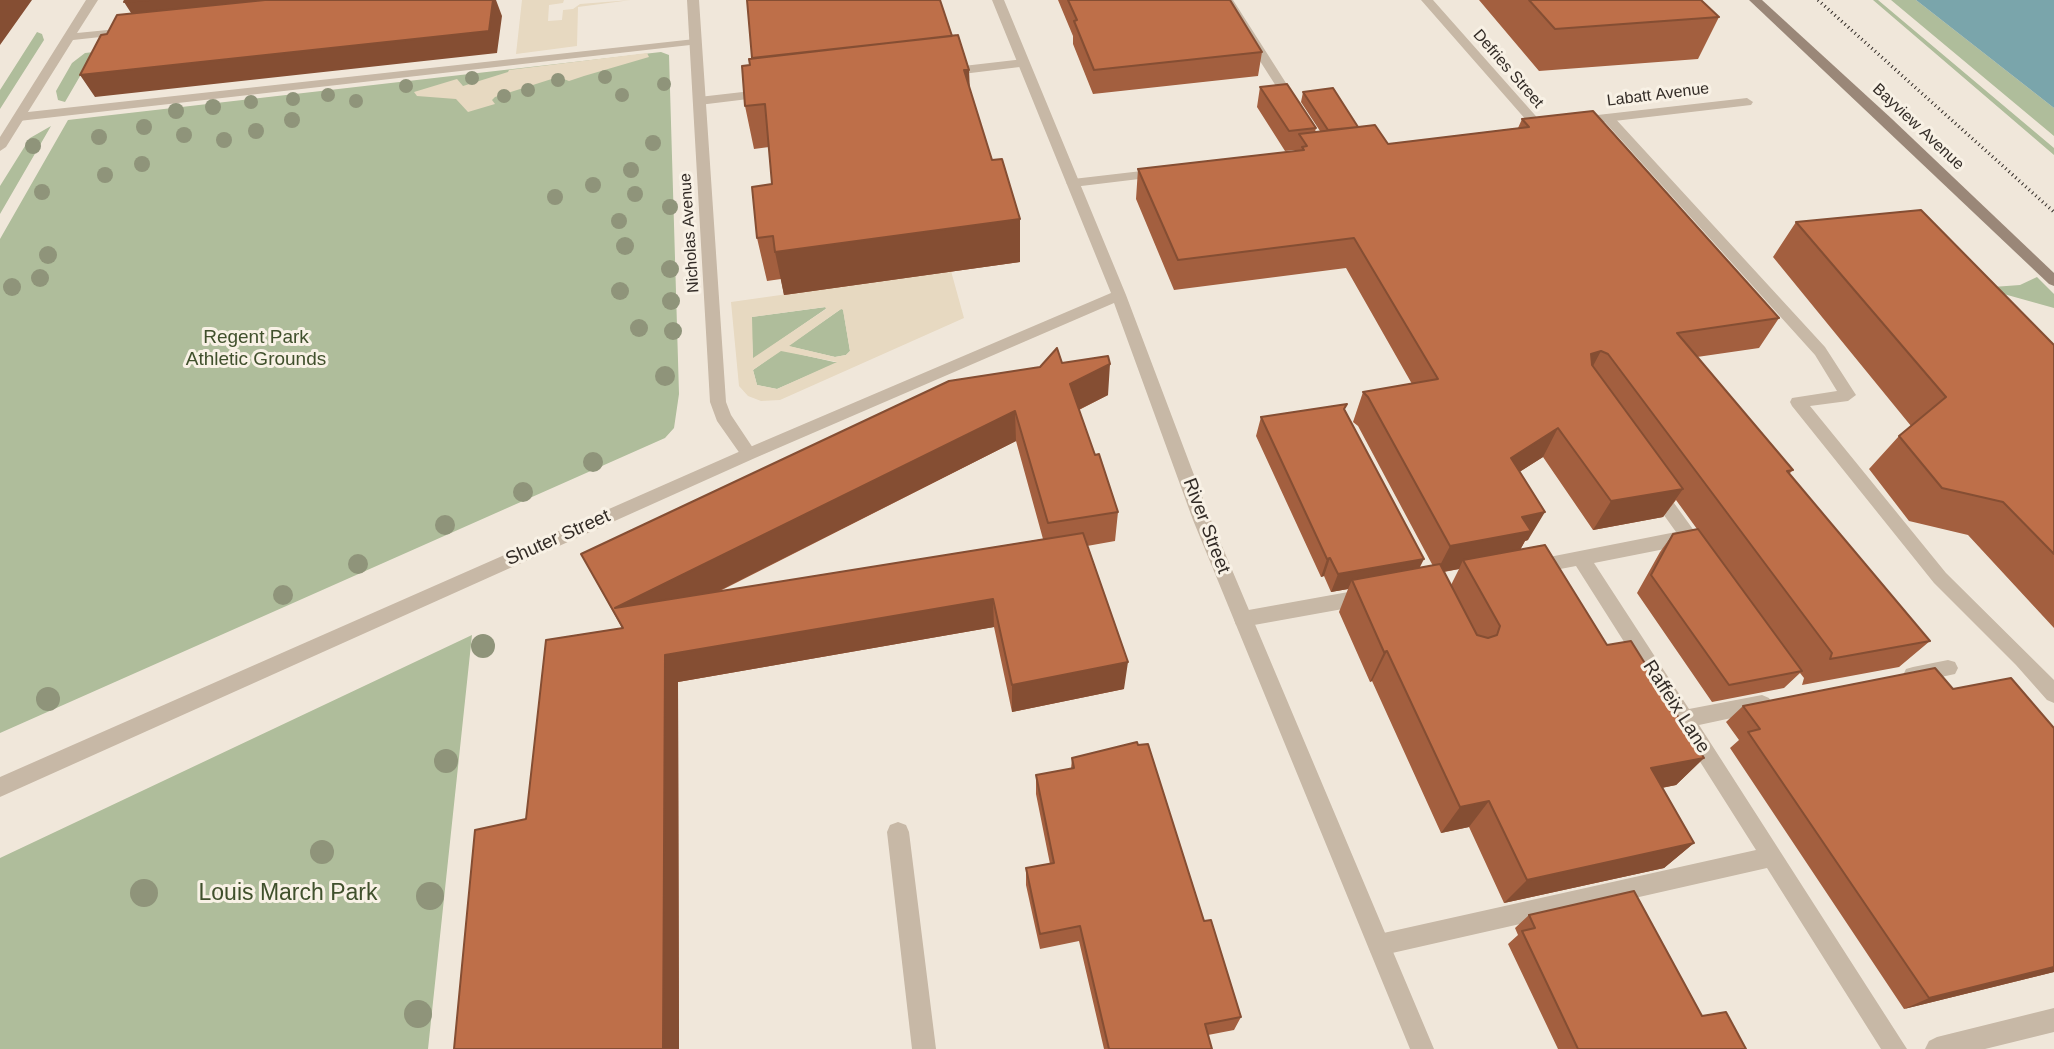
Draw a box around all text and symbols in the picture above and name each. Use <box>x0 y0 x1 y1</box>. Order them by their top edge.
street label: Defries Street <box>1469 26 1547 112</box>
street label: Labatt Avenue <box>1606 79 1710 111</box>
street label: Bayview Avenue <box>1868 80 1968 174</box>
street label: Nicholas Avenue <box>676 173 704 293</box>
park label: Regent Park Athletic Grounds <box>186 327 326 371</box>
street label: River Street <box>1177 475 1235 577</box>
street label: Shuter Street <box>502 505 614 571</box>
street label: Raffeix Lane <box>1637 656 1715 758</box>
park label: Louis March Park <box>199 880 377 908</box>

